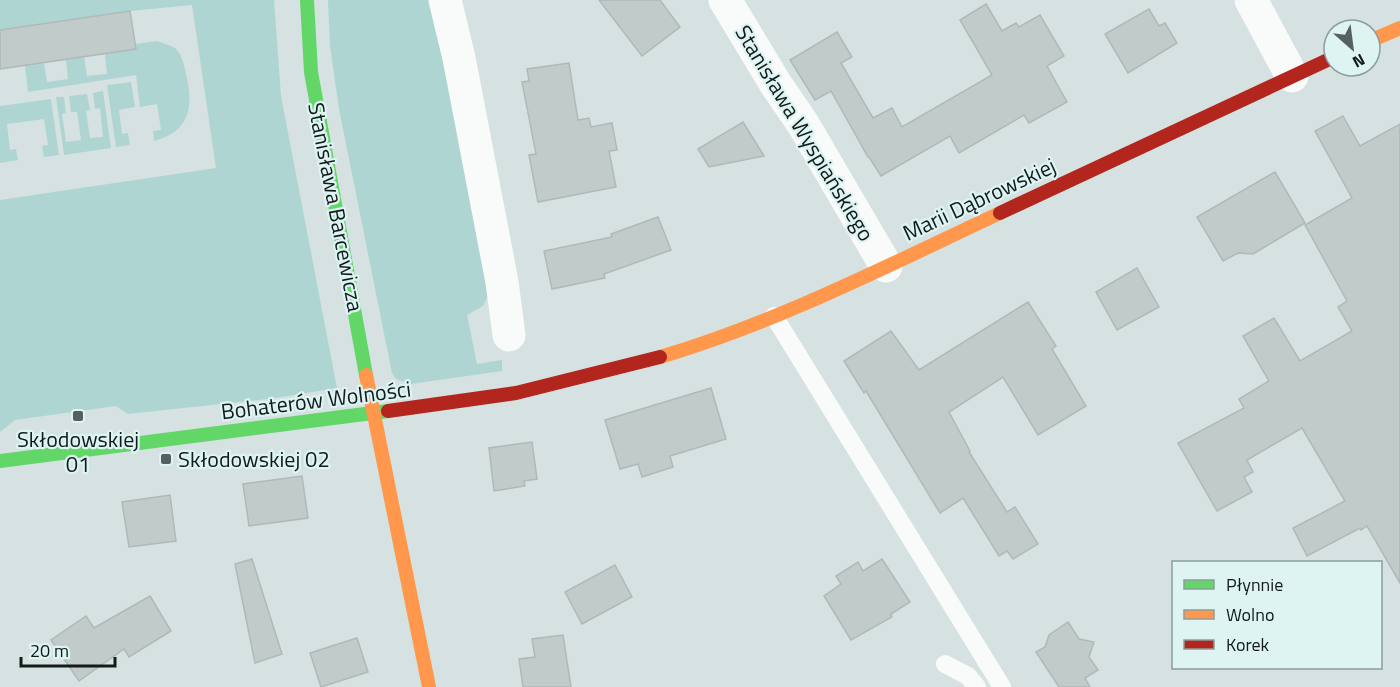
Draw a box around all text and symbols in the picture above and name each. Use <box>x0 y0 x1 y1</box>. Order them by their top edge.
street label: Stanisława Wyspiańskiego <box>727 18 883 248</box>
north arrow <box>1322 18 1382 78</box>
text: N <box>1349 48 1370 74</box>
street label: Stanisława Barcewicza <box>299 100 373 314</box>
street label: Marii Dąbrowskiej <box>897 149 1061 249</box>
street label: Bohaterów Wolności <box>219 371 413 429</box>
marker: Skłodowskiej 01 <box>71 409 85 423</box>
place label: Skłodowskiej 01 <box>17 422 139 481</box>
place label: Skłodowskiej 02 <box>178 442 330 476</box>
marker: Skłodowskiej 02 <box>159 452 173 466</box>
legend <box>1172 561 1382 669</box>
text: Płynnie <box>1226 571 1283 598</box>
text: Wolno <box>1226 601 1274 628</box>
scale bar <box>21 630 116 668</box>
text: Korek <box>1226 631 1270 658</box>
text: 20 m <box>30 637 69 664</box>

